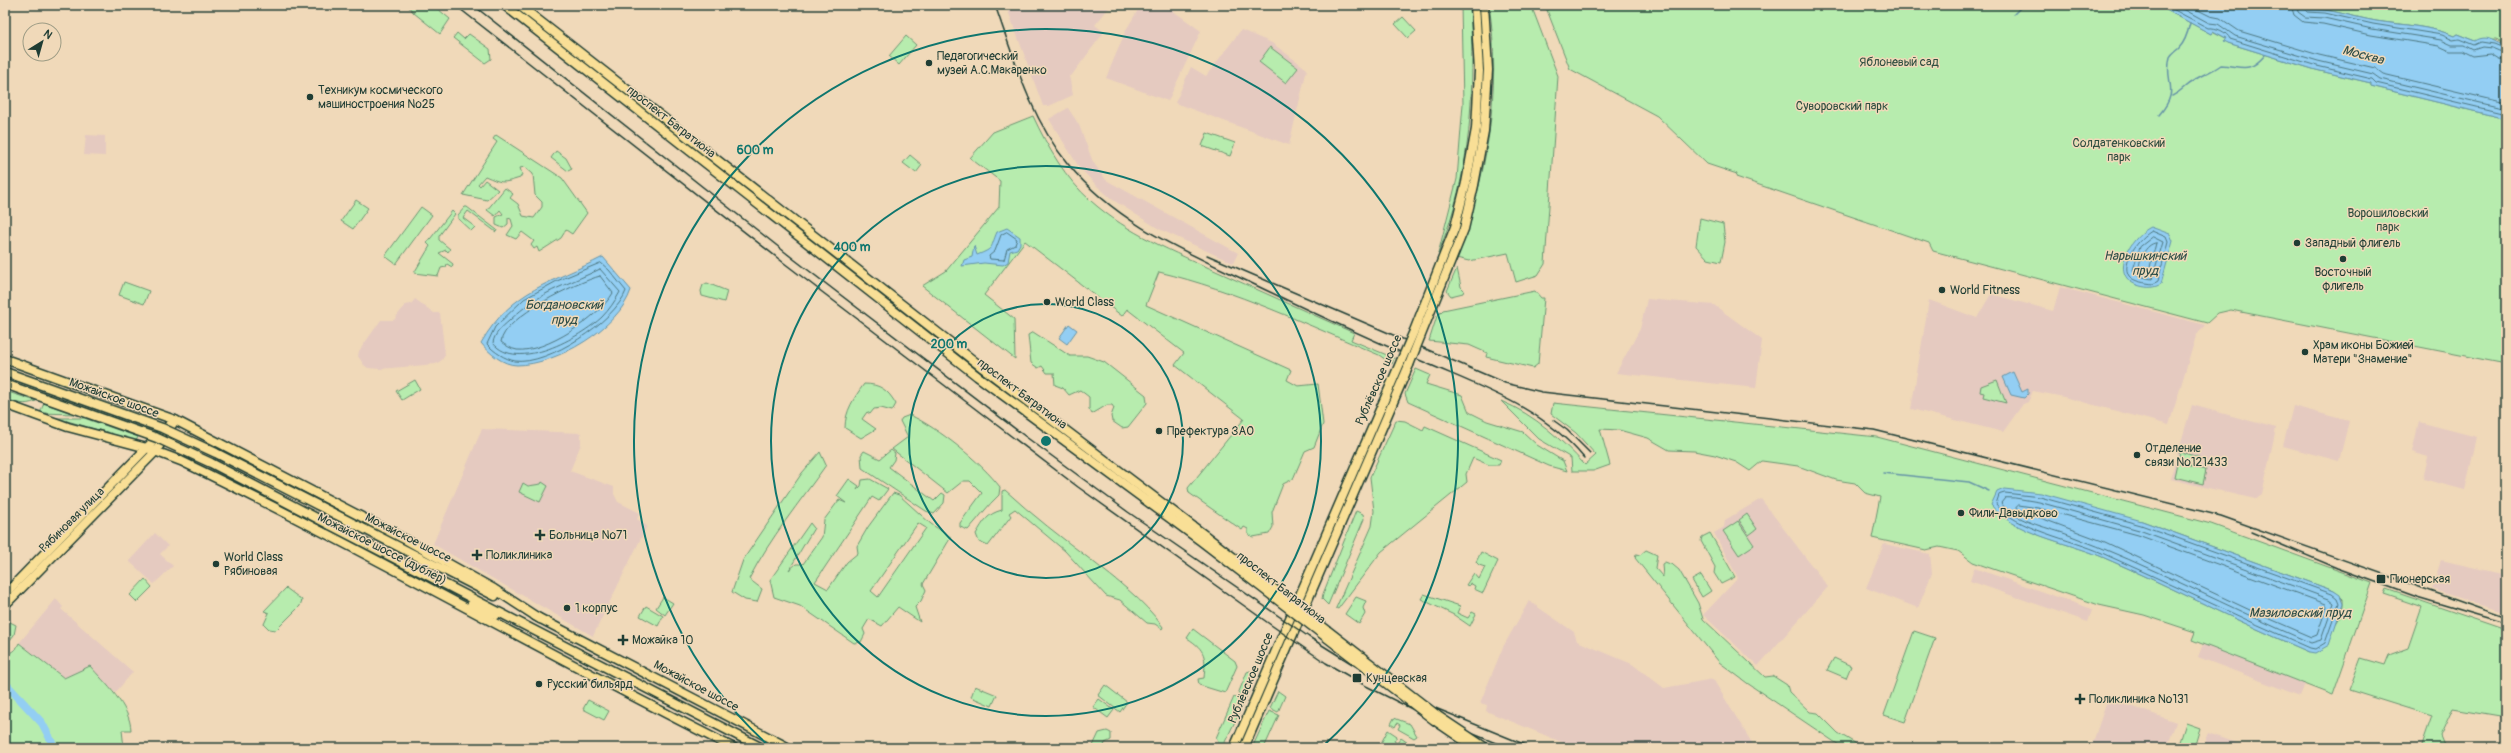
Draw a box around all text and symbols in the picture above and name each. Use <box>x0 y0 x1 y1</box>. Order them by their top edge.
north arrow <box>22 22 62 62</box>
text: N <box>41 27 55 42</box>
water label: Москва <box>2341 42 2386 68</box>
place label: Педагогический музей А.С.Макаренко <box>937 49 1047 78</box>
park label: Яблоневый сад <box>1859 55 1939 70</box>
marker: Педагогический музей А.С.Макаренко <box>924 58 934 68</box>
place label: Техникум космического машиностроения №25 <box>318 83 444 112</box>
street label: проспект Багратиона <box>624 83 719 162</box>
marker: Техникум космического машиностроения №25 <box>305 92 315 102</box>
park label: Суворовский парк <box>1796 99 1888 114</box>
park label: Солдатенковский парк <box>2073 136 2166 165</box>
text: 600 m <box>737 143 774 158</box>
park label: Ворошиловский парк <box>2347 206 2429 235</box>
place label: Западный флигель <box>2305 236 2401 251</box>
marker: Западный флигель <box>2292 238 2302 248</box>
text: 400 m <box>833 240 871 255</box>
water label: Нарышкинский пруд <box>2104 248 2188 279</box>
marker: Восточный флигель <box>2338 254 2348 264</box>
place label: Восточный флигель <box>2314 265 2372 294</box>
place label: World Fitness <box>1950 283 2021 298</box>
marker: World Fitness <box>1937 285 1947 295</box>
place label: World Class <box>1055 295 1115 310</box>
water label: Богдановский пруд <box>525 297 605 328</box>
marker: World Class <box>1042 297 1052 307</box>
street label: Рублёвское шоссе <box>1352 333 1406 427</box>
text: 200 m <box>931 337 968 352</box>
place label: Храм иконы Божией Матери "Знамение" <box>2313 338 2414 367</box>
marker: Храм иконы Божией Матери "Знамение" <box>2300 347 2310 357</box>
street label: проспект Багратиона <box>974 355 1070 433</box>
street label: Можайское шоссе <box>67 375 161 421</box>
place label: Префектура ЗАО <box>1167 424 1254 439</box>
marker: Префектура ЗАО <box>1154 426 1164 436</box>
centre of rings <box>1039 434 1053 448</box>
place label: Отделение связи №121433 <box>2145 441 2228 470</box>
marker: Отделение связи №121433 <box>2132 450 2142 460</box>
street label: Рябиновая улица <box>36 484 108 556</box>
place label: Фили-Давыдково <box>1969 506 2058 521</box>
marker: Фили-Давыдково <box>1956 508 1966 518</box>
street label: Можайское шоссе (дублёр) <box>315 510 449 588</box>
street label: Можайское шоссе <box>363 510 454 566</box>
place label: Больница №71 <box>549 528 627 543</box>
marker: Больница №71 <box>534 529 546 541</box>
place label: Поликлиника <box>486 548 553 563</box>
marker: Поликлиника <box>471 549 483 561</box>
street label: проспект Багратиона <box>1234 549 1329 628</box>
place label: World Class Рябиновая <box>224 550 284 579</box>
marker: World Class Рябиновая <box>211 559 221 569</box>
place label: Пионерская <box>2390 572 2450 587</box>
marker: Пионерская <box>2375 573 2387 585</box>
place label: 1 корпус <box>575 601 618 616</box>
marker: 1 корпус <box>562 603 572 613</box>
water label: Мазиловский пруд <box>2249 605 2352 621</box>
street label: Рублёвское шоссе <box>1225 630 1277 726</box>
place label: Можайка 10 <box>632 633 693 648</box>
marker: Можайка 10 <box>617 634 629 646</box>
street label: Можайское шоссе <box>651 657 741 715</box>
place label: Кунцевская <box>1366 671 1427 686</box>
marker: Кунцевская <box>1351 672 1363 684</box>
place label: Русский бильярд <box>547 677 634 692</box>
marker: Русский бильярд <box>534 679 544 689</box>
place label: Поликлиника №131 <box>2089 692 2188 707</box>
marker: Поликлиника №131 <box>2074 693 2086 705</box>

